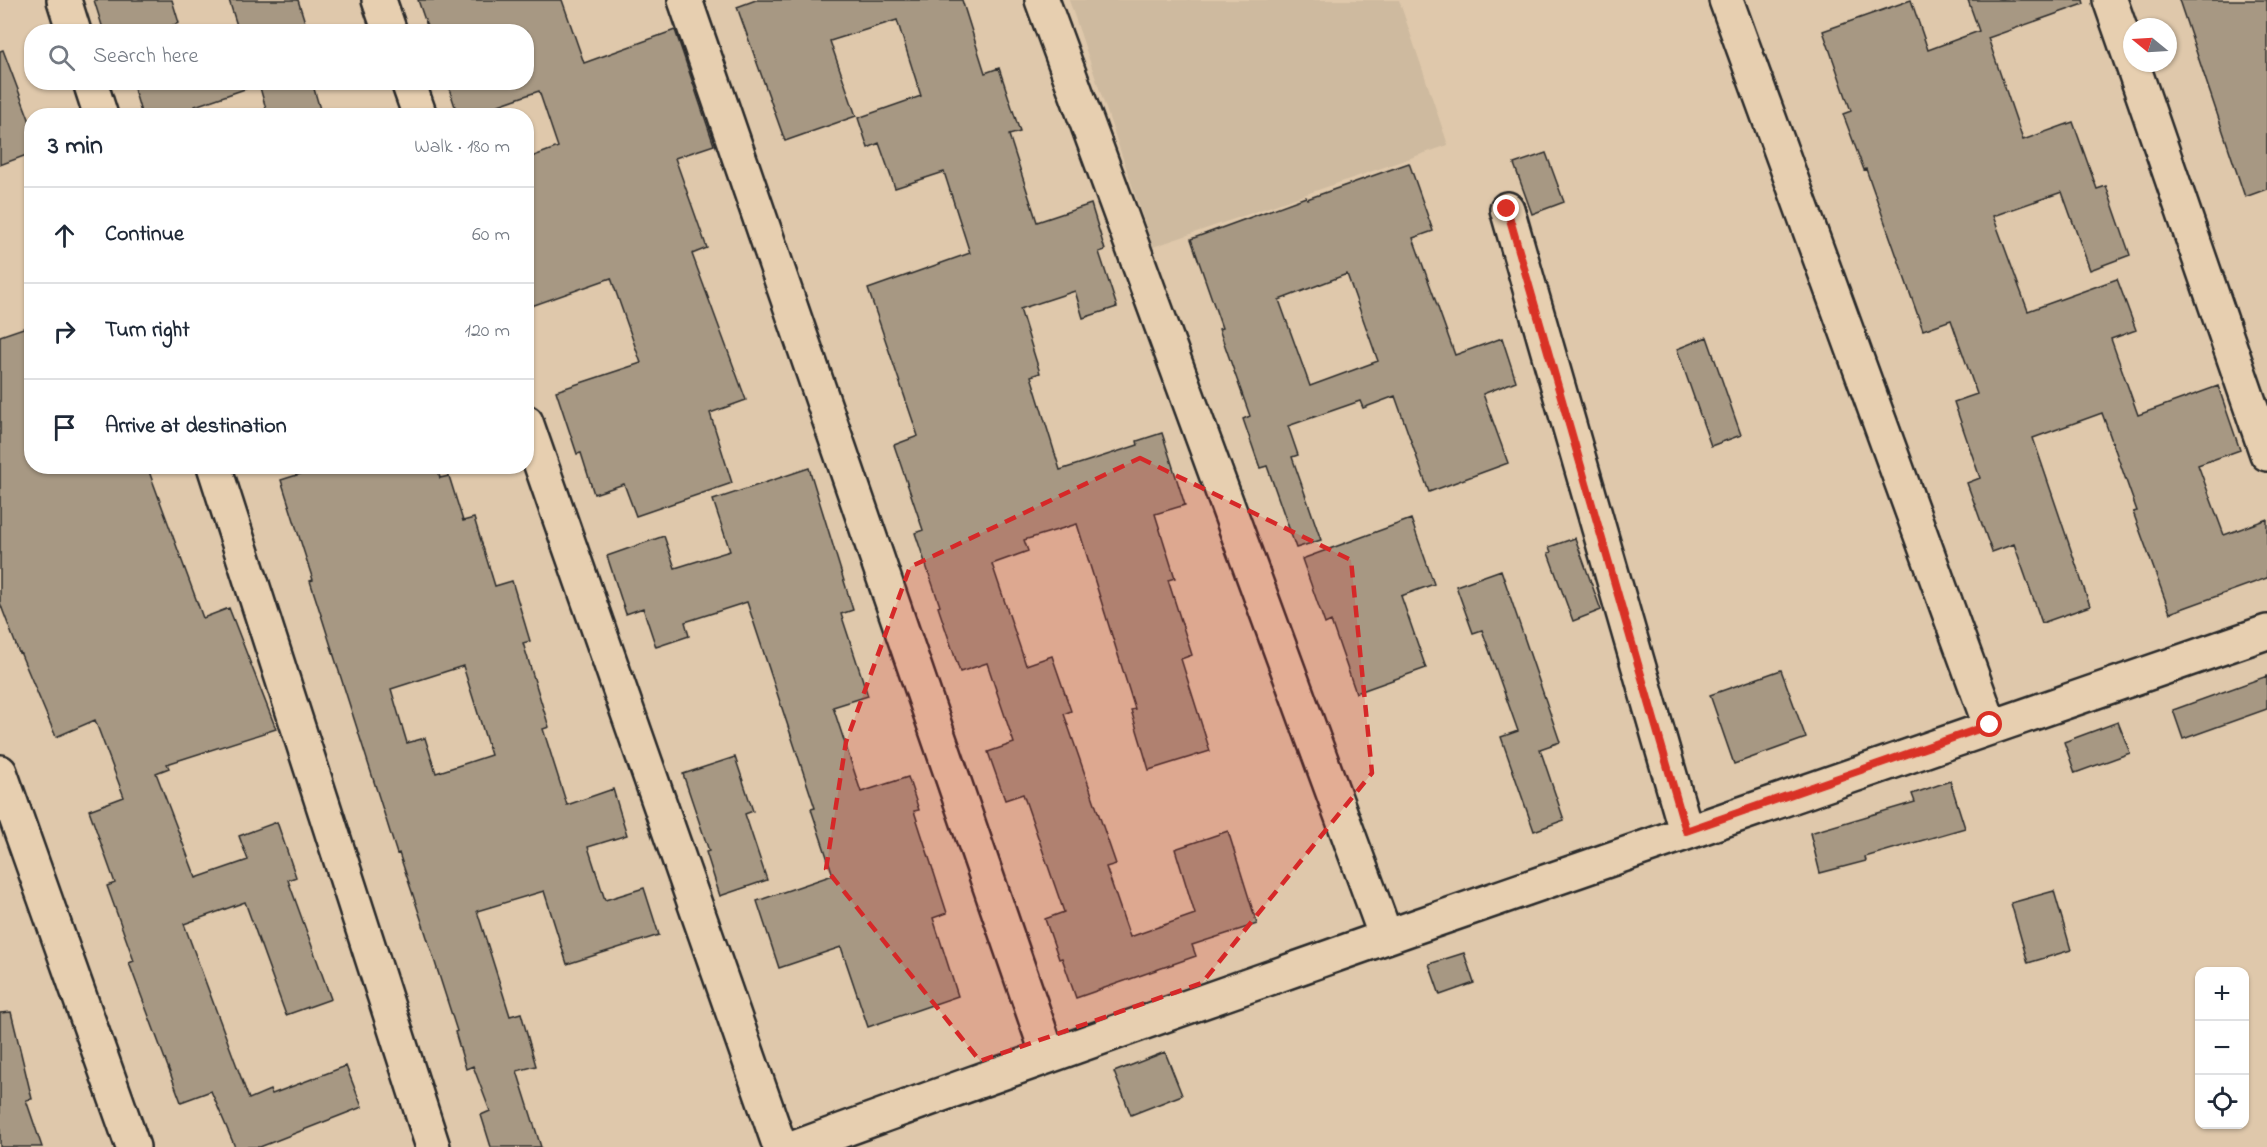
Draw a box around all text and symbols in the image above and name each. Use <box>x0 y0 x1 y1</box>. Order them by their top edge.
north arrow <box>2123 18 2177 72</box>
search box <box>24 24 534 90</box>
icon: search <box>45 41 78 74</box>
text: Search here <box>93 41 198 73</box>
text: 3 min <box>48 128 103 166</box>
text: Walk · 180 m <box>414 133 510 162</box>
route end <box>1493 195 1519 221</box>
icon: ahead <box>48 219 81 252</box>
text: Continue <box>105 219 184 251</box>
text: 60 m <box>472 221 510 250</box>
icon: right <box>48 315 81 348</box>
text: Turn right <box>105 315 190 347</box>
text: 120 m <box>465 317 510 346</box>
icon: arrive <box>48 411 81 444</box>
text: Arrive at destination <box>105 411 287 443</box>
route start <box>1976 711 2002 737</box>
map controls <box>2195 967 2249 1129</box>
button: + <box>2195 967 2249 1021</box>
button: − <box>2195 1021 2249 1075</box>
button: locate <box>2195 1075 2249 1129</box>

